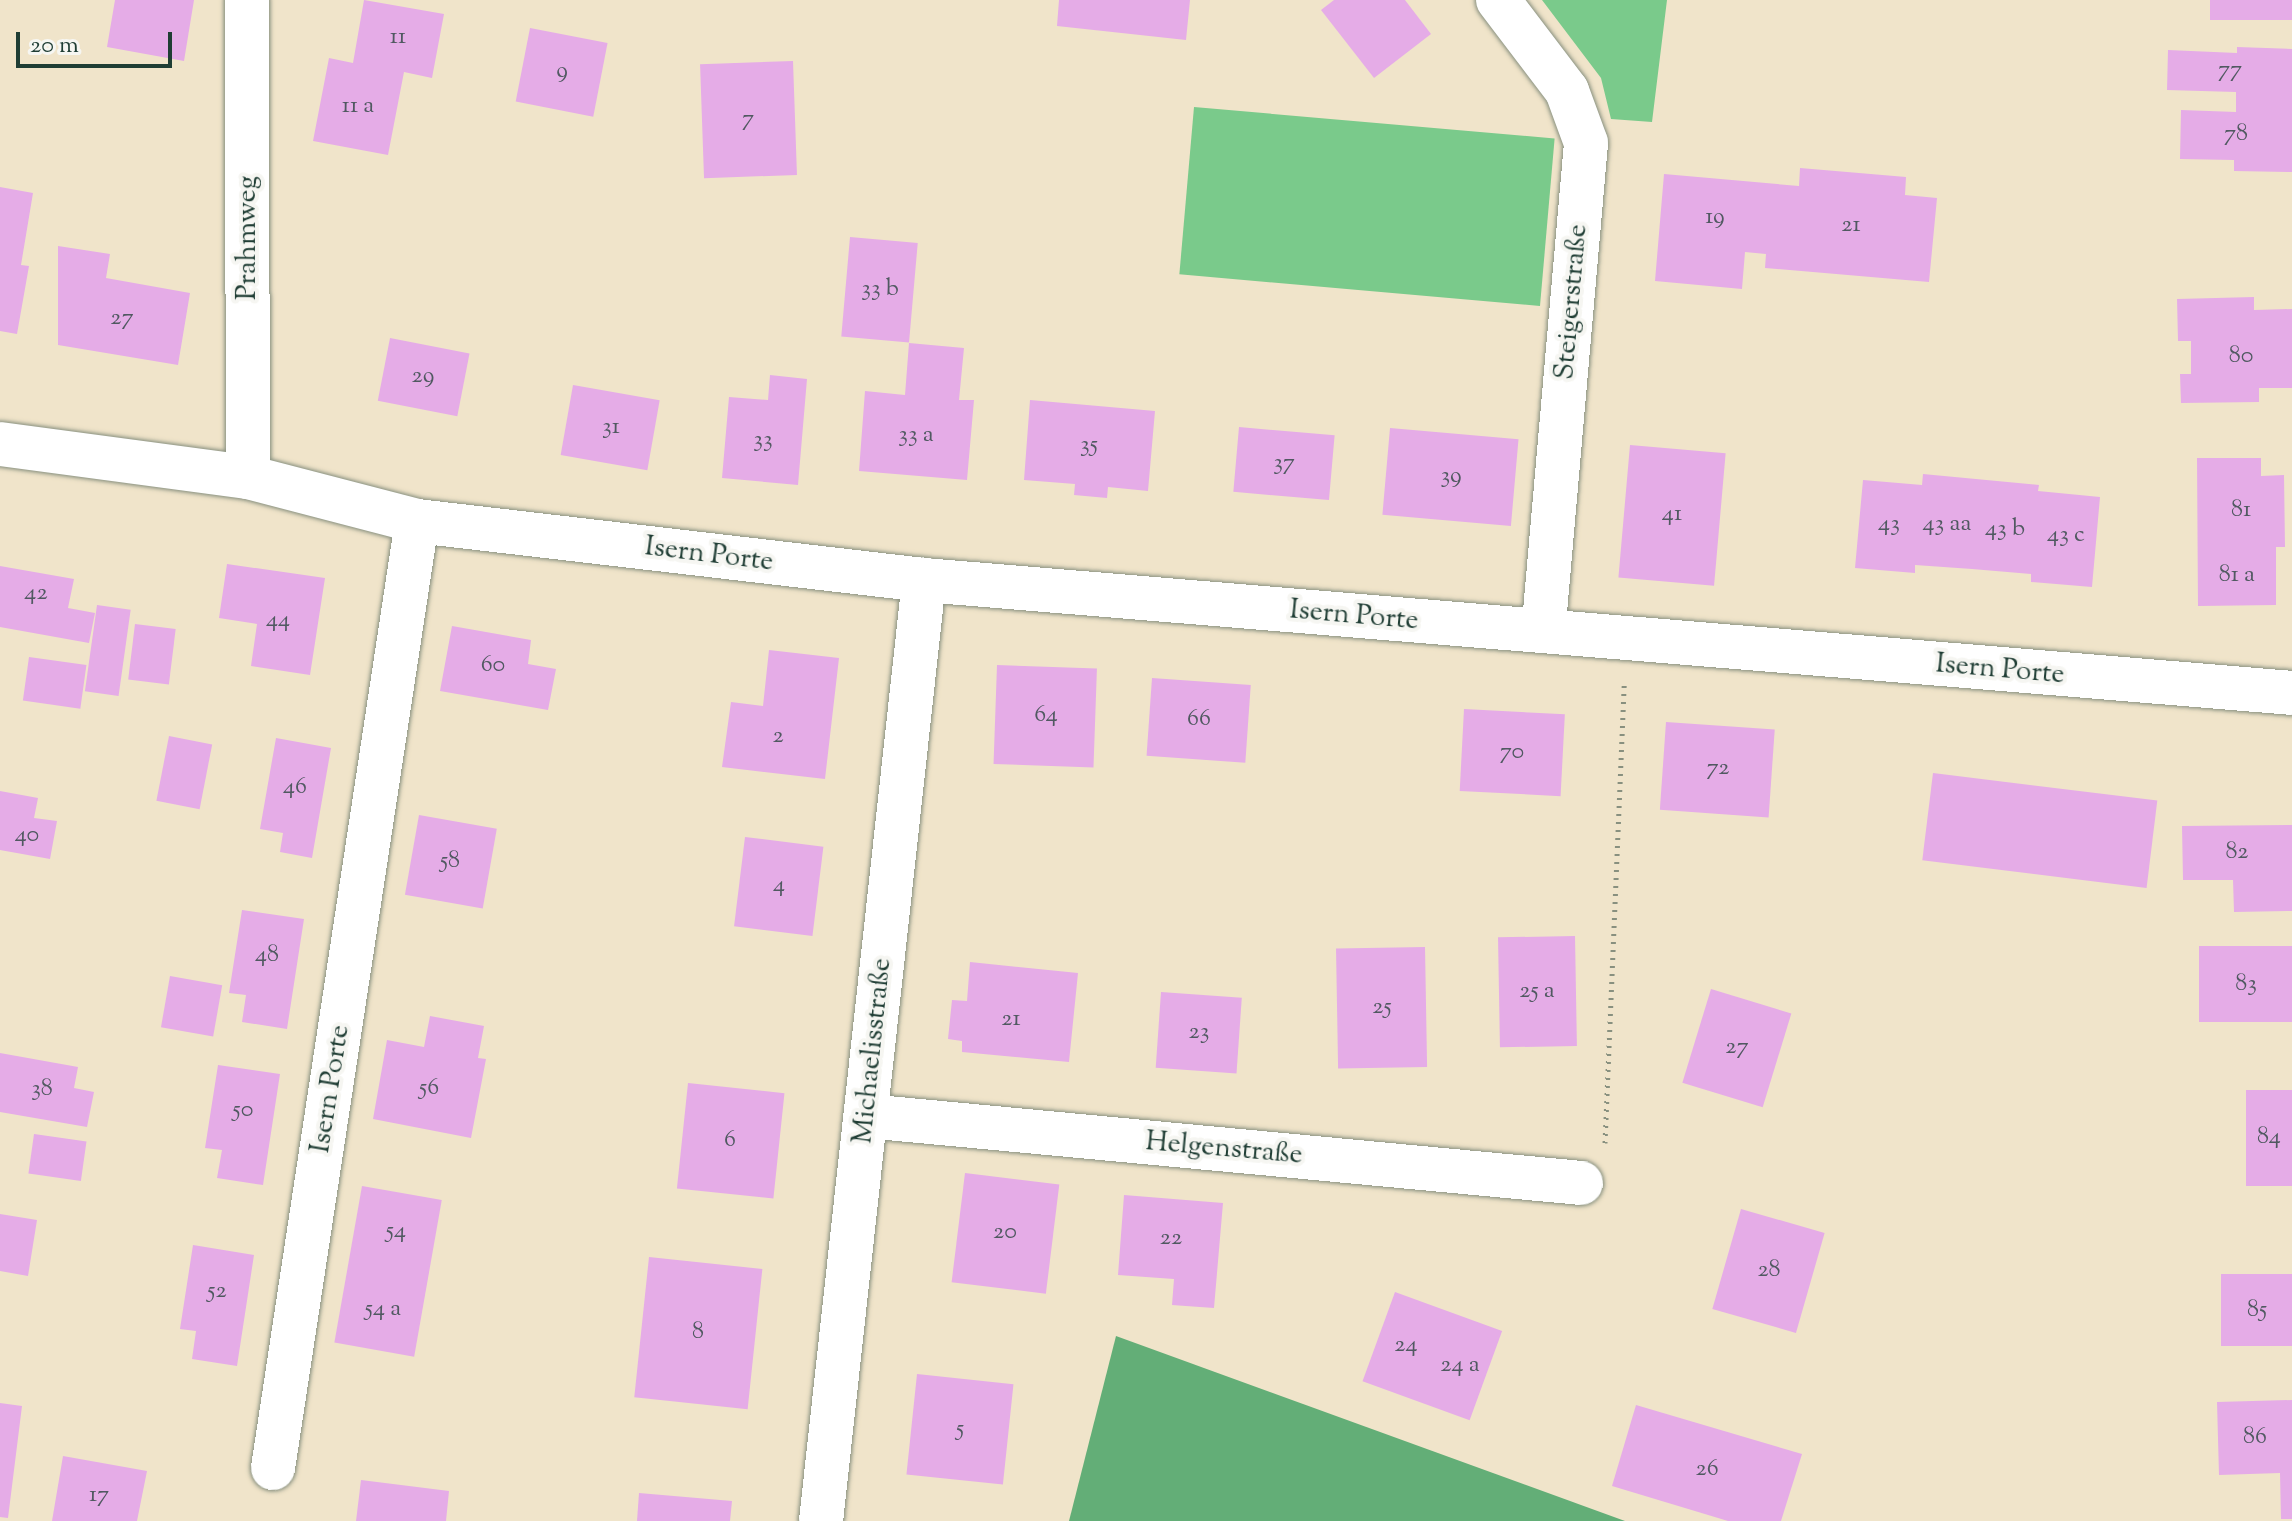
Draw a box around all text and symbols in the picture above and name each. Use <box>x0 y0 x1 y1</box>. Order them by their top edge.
scale bar <box>20 16 176 66</box>
house number: 11 <box>390 24 406 52</box>
text: 20 m <box>30 29 79 63</box>
house number: 77 <box>2218 57 2242 85</box>
house number: 9 <box>556 58 568 86</box>
house number: 11 a <box>342 93 374 121</box>
house number: 7 <box>742 106 754 134</box>
house number: 78 <box>2224 121 2248 149</box>
street label: Prahmweg <box>231 176 265 300</box>
house number: 19 <box>1705 204 1725 232</box>
house number: 21 <box>1841 212 1861 240</box>
street label: Steigerstraße <box>1548 223 1596 381</box>
house number: 33 b <box>861 276 899 304</box>
house number: 27 <box>110 305 134 333</box>
house number: 80 <box>2229 343 2253 371</box>
house number: 29 <box>412 363 434 391</box>
house number: 31 <box>602 414 620 442</box>
house number: 33 a <box>898 422 934 450</box>
house number: 33 <box>753 427 773 455</box>
house number: 35 <box>1080 432 1098 460</box>
house number: 37 <box>1273 450 1295 478</box>
house number: 39 <box>1440 463 1462 491</box>
house number: 81 <box>2231 497 2251 525</box>
house number: 41 <box>1662 501 1682 529</box>
house number: 43 <box>1878 511 1900 539</box>
house number: 43 aa <box>1922 511 1972 539</box>
house number: 43 b <box>1985 516 2025 544</box>
house number: 43 c <box>2047 522 2085 550</box>
street label: Isern Porte <box>643 530 775 580</box>
house number: 81 a <box>2219 562 2255 590</box>
house number: 42 <box>24 580 48 608</box>
street label: Isern Porte <box>1288 594 1420 638</box>
house number: 44 <box>266 607 290 635</box>
street label: Isern Porte <box>1934 648 2066 692</box>
house number: 60 <box>481 652 505 680</box>
house number: 64 <box>1034 702 1058 730</box>
house number: 66 <box>1187 706 1211 734</box>
house number: 2 <box>772 723 784 751</box>
house number: 70 <box>1500 739 1524 767</box>
house number: 72 <box>1706 755 1730 783</box>
house number: 46 <box>283 774 307 802</box>
house number: 40 <box>15 822 39 850</box>
house number: 82 <box>2226 839 2248 867</box>
house number: 58 <box>440 848 460 876</box>
house number: 4 <box>773 872 785 900</box>
house number: 48 <box>255 942 279 970</box>
street label: Michaelisstraße <box>847 957 899 1145</box>
house number: 83 <box>2235 971 2257 999</box>
house number: 25 a <box>1519 978 1555 1006</box>
house number: 25 <box>1372 994 1392 1022</box>
house number: 21 <box>1001 1006 1021 1034</box>
house number: 23 <box>1189 1019 1209 1047</box>
street label: Isern Porte <box>304 1023 358 1155</box>
house number: 27 <box>1725 1034 1749 1062</box>
house number: 56 <box>419 1075 439 1103</box>
house number: 38 <box>31 1076 53 1104</box>
house number: 50 <box>233 1097 253 1125</box>
house number: 84 <box>2257 1124 2281 1152</box>
street label: Helgenstraße <box>1144 1125 1304 1173</box>
house number: 6 <box>724 1127 736 1155</box>
house number: 54 <box>386 1218 406 1246</box>
house number: 20 <box>993 1219 1017 1247</box>
house number: 22 <box>1160 1225 1182 1253</box>
house number: 28 <box>1757 1257 1781 1285</box>
house number: 52 <box>207 1278 227 1306</box>
house number: 54 a <box>365 1296 401 1324</box>
house number: 85 <box>2247 1297 2267 1325</box>
house number: 8 <box>692 1319 704 1347</box>
house number: 24 <box>1394 1332 1418 1360</box>
house number: 24 a <box>1440 1352 1480 1380</box>
house number: 5 <box>956 1416 964 1444</box>
house number: 86 <box>2243 1424 2267 1452</box>
house number: 26 <box>1695 1456 1719 1484</box>
house number: 17 <box>89 1482 109 1510</box>

